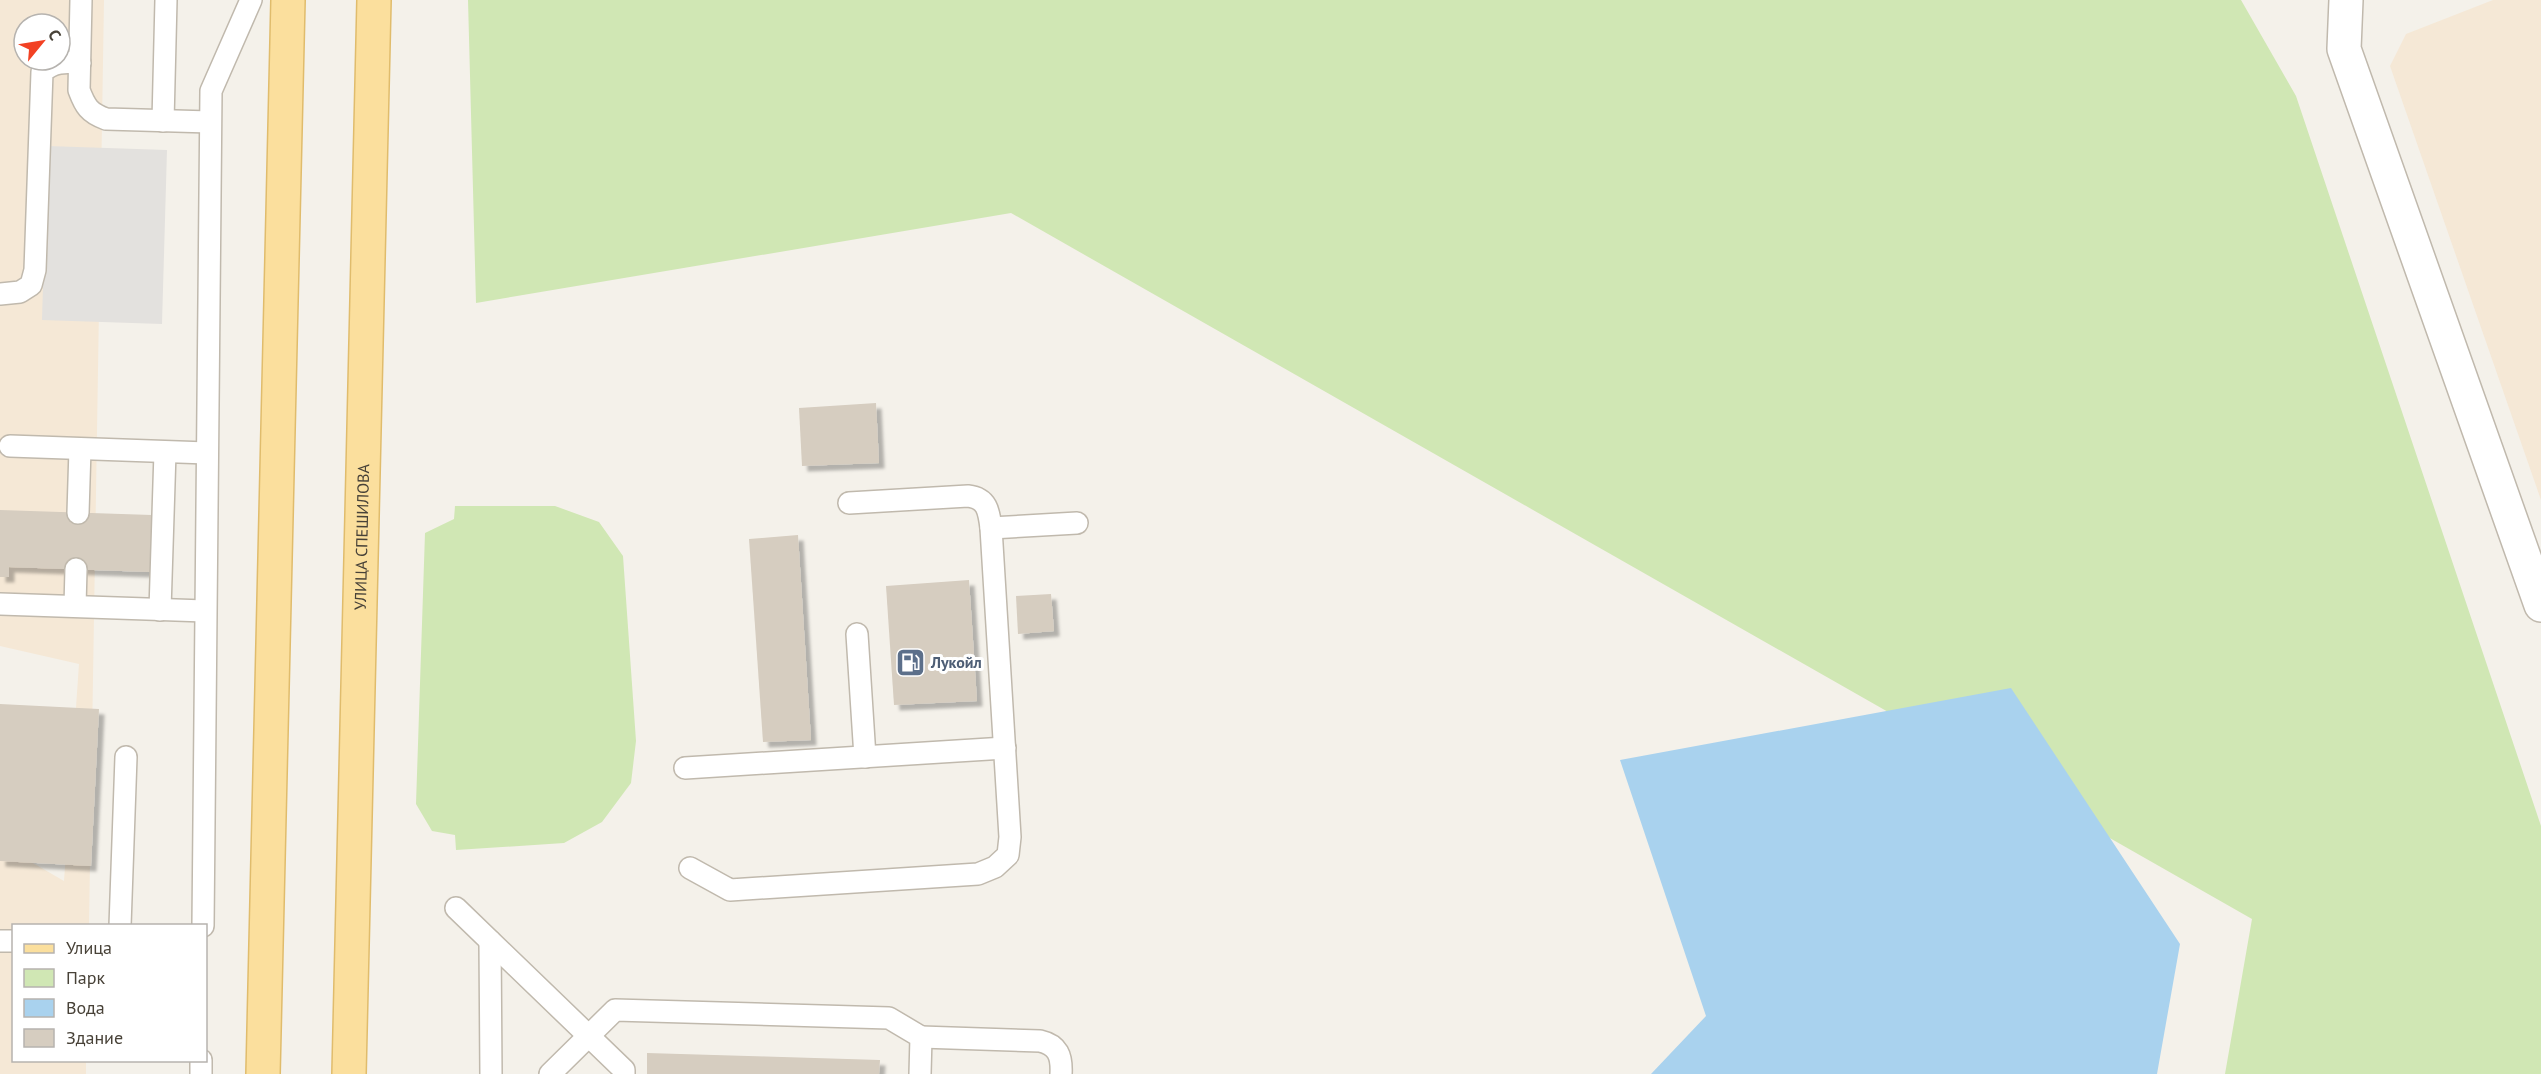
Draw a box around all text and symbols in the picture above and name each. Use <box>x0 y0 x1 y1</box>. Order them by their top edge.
north arrow <box>12 12 72 72</box>
text: С <box>44 26 66 43</box>
street label: УЛИЦА СПЕШИЛОВА <box>350 463 373 610</box>
fuel station icon: Лукойл <box>894 646 926 678</box>
place label: Лукойл <box>930 652 982 672</box>
legend <box>12 924 207 1062</box>
text: Улица <box>66 936 112 959</box>
text: Парк <box>66 966 106 989</box>
text: Вода <box>66 996 105 1019</box>
text: Здание <box>66 1026 123 1049</box>

